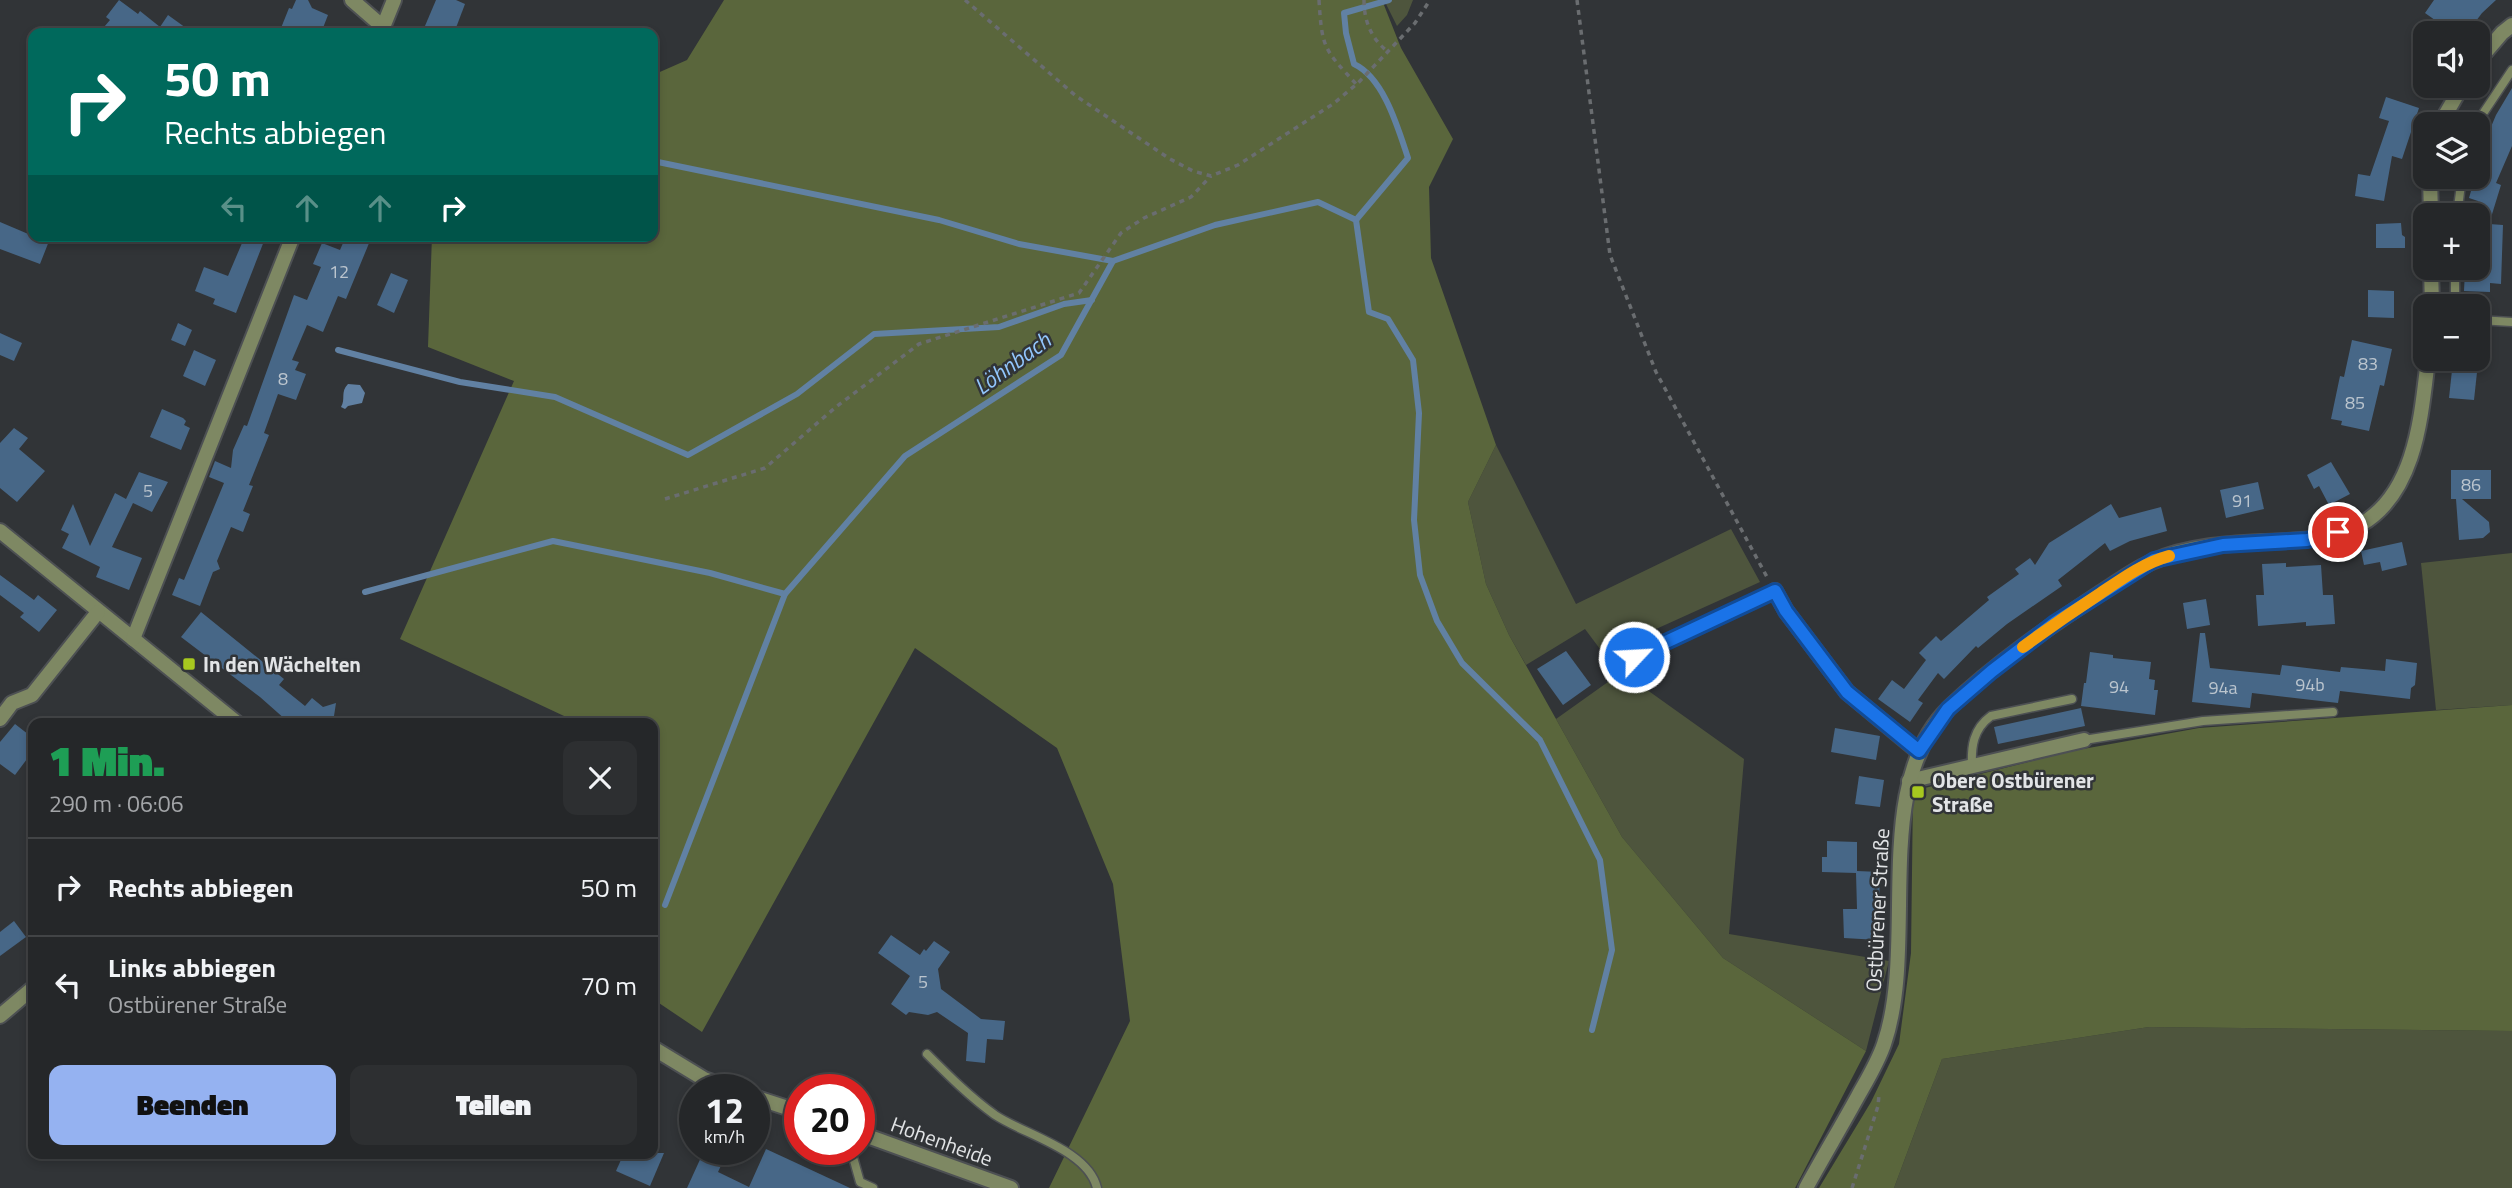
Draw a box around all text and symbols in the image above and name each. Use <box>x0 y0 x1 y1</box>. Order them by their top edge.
map controls <box>2413 21 2490 371</box>
button: sound <box>2413 21 2490 98</box>
text: 50 m <box>164 40 271 115</box>
icon: right <box>49 56 140 147</box>
text: Rechts abbiegen <box>164 108 386 156</box>
button: layers <box>2413 112 2490 189</box>
icon: left <box>215 189 253 227</box>
icon: ahead <box>288 189 326 227</box>
icon: ahead <box>361 189 399 227</box>
icon: right <box>434 189 472 227</box>
button: + <box>2413 203 2490 280</box>
house number: 12 <box>329 258 349 285</box>
button: − <box>2413 294 2490 371</box>
water label: Löhnbach <box>966 323 1058 403</box>
house number: 83 <box>2358 350 2378 377</box>
house number: 8 <box>278 365 288 392</box>
house number: 85 <box>2345 389 2365 416</box>
house number: 86 <box>2461 471 2481 498</box>
house number: 5 <box>143 477 153 504</box>
house number: 91 <box>2232 487 2252 514</box>
pin <box>2308 502 2368 562</box>
icon: arrive <box>2319 513 2357 551</box>
position arrow <box>1597 620 1671 694</box>
place label: In den Wächelten <box>203 648 361 680</box>
marker: In den Wächelten <box>181 656 197 672</box>
house number: 94b <box>2295 671 2325 698</box>
house number: 94 <box>2109 673 2129 700</box>
house number: 94a <box>2208 674 2238 701</box>
text: 1 Min. <box>49 728 165 792</box>
button: close <box>563 741 637 815</box>
place label: Obere Ostbürener Straße <box>1932 764 2094 820</box>
marker: Obere Ostbürener Straße <box>1910 784 1926 800</box>
text: 290 m · 06:06 <box>49 786 184 821</box>
street label: Ostbürener Straße <box>1857 827 1897 993</box>
icon: right <box>49 868 87 906</box>
text: Rechts abbiegen <box>108 868 294 907</box>
text: 50 m <box>580 868 637 907</box>
text: Links abbiegen <box>108 948 276 987</box>
icon: left <box>49 966 87 1004</box>
text: 70 m <box>580 966 637 1005</box>
house number: 5 <box>918 968 928 995</box>
text: Ostbürener Straße <box>108 987 287 1022</box>
button: Beenden <box>49 1065 336 1145</box>
button: Teilen <box>350 1065 637 1145</box>
speed limit sign: 20 <box>784 1074 875 1165</box>
text: 12 <box>705 1083 744 1137</box>
street label: Hohenheide <box>886 1108 998 1174</box>
text: km/h <box>704 1123 745 1150</box>

